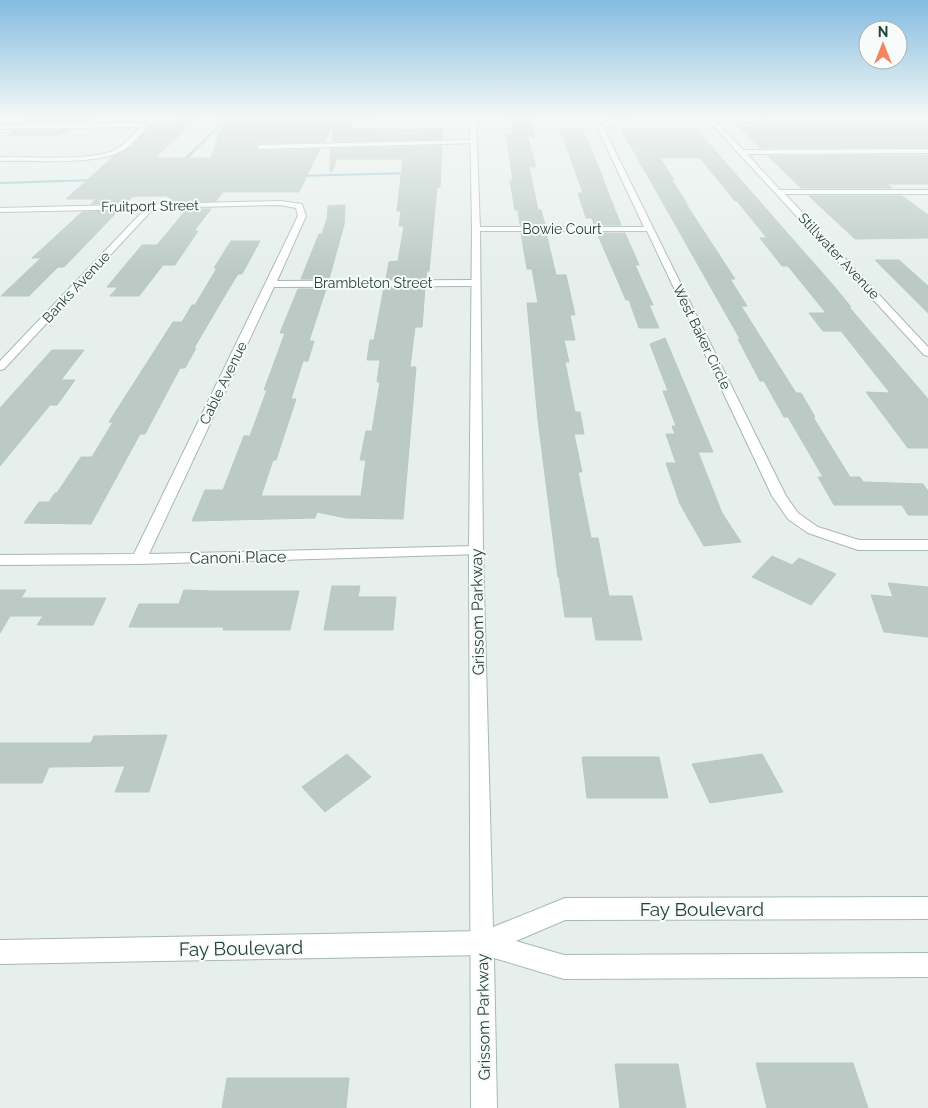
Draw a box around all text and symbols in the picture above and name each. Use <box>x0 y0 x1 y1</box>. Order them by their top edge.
north arrow <box>858 20 908 70</box>
text: N <box>878 24 888 40</box>
street label: Fruitport Street <box>101 197 199 215</box>
street label: Stillwater Avenue <box>795 210 883 302</box>
street label: Bowie Court <box>522 221 602 237</box>
street label: Banks Avenue <box>39 248 113 326</box>
street label: Brambleton Street <box>314 275 433 291</box>
street label: West Baker Circle <box>670 282 734 392</box>
street label: Cable Avenue <box>196 339 250 427</box>
street label: Canoni Place <box>190 547 286 568</box>
street label: Grissom Parkway <box>467 548 488 676</box>
street label: Fay Boulevard <box>640 898 764 920</box>
street label: Fay Boulevard <box>179 936 303 960</box>
street label: Grissom Parkway <box>473 953 494 1081</box>

